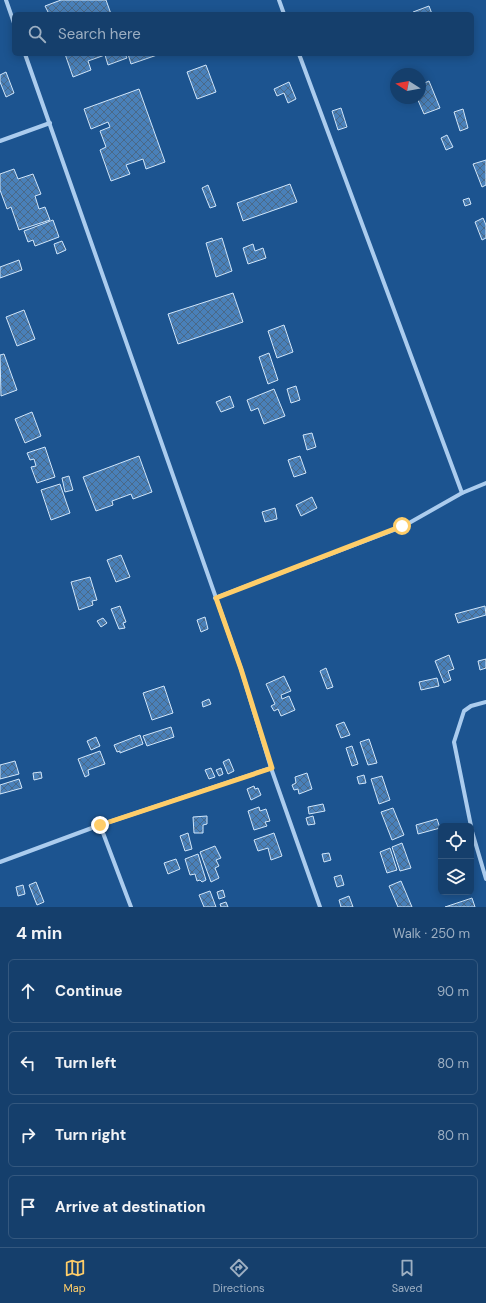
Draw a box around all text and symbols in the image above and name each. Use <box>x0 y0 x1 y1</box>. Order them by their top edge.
search box <box>12 12 474 56</box>
icon: search <box>26 23 48 45</box>
text: Search here <box>58 24 141 44</box>
north arrow <box>390 68 426 104</box>
route start <box>393 517 411 535</box>
route end <box>91 816 109 834</box>
map controls <box>438 823 474 895</box>
button: locate <box>438 823 474 859</box>
button: layers <box>438 859 474 895</box>
text: 4 min <box>16 922 62 944</box>
text: Walk · 250 m <box>393 925 470 942</box>
icon: ahead <box>17 980 39 1002</box>
text: Continue <box>55 981 123 1001</box>
text: 90 m <box>437 983 469 1000</box>
icon: left <box>17 1052 39 1074</box>
text: Turn left <box>55 1053 116 1073</box>
text: 80 m <box>437 1055 469 1072</box>
icon: right <box>17 1124 39 1146</box>
text: Turn right <box>55 1125 126 1145</box>
text: 80 m <box>437 1127 469 1144</box>
icon: arrive <box>17 1196 39 1218</box>
text: Arrive at destination <box>55 1197 206 1217</box>
tab: Map <box>64 1257 86 1295</box>
tab: Directions <box>213 1257 265 1295</box>
tab: Saved <box>392 1257 422 1295</box>

